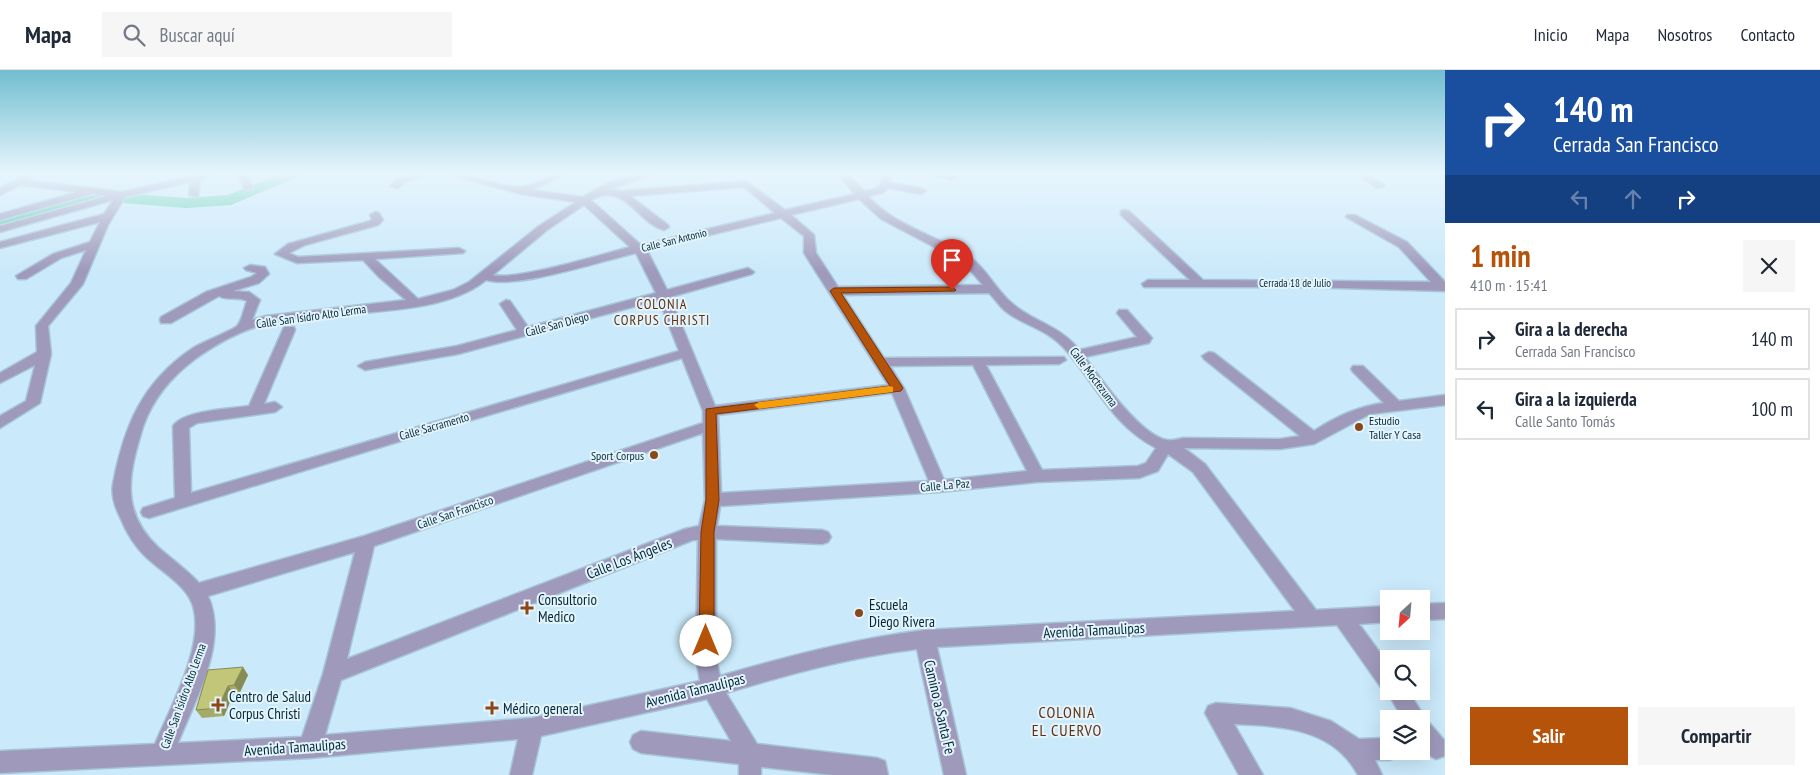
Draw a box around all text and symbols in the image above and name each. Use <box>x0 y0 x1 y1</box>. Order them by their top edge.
search box <box>102 12 452 57</box>
text: Mapa <box>25 19 72 50</box>
icon: search <box>120 21 148 49</box>
text: Buscar aquí <box>160 23 235 47</box>
text: Inicio <box>1534 23 1568 46</box>
text: Mapa <box>1596 23 1629 46</box>
text: Nosotros <box>1657 23 1712 46</box>
text: Contacto <box>1740 23 1795 46</box>
text: 140 m <box>1553 86 1634 132</box>
icon: right <box>1470 90 1535 155</box>
text: Cerrada San Francisco <box>1553 130 1719 158</box>
icon: left <box>1566 185 1594 213</box>
icon: ahead <box>1619 185 1647 213</box>
icon: right <box>1672 185 1700 213</box>
street label: Calle San Antonio <box>640 225 708 255</box>
text: 1 min <box>1470 236 1531 275</box>
pin <box>931 239 973 290</box>
button: close <box>1743 240 1795 292</box>
icon: arrive <box>938 246 966 274</box>
text: 410 m · 15:41 <box>1470 275 1548 295</box>
street label: Cerrada 18 de Julio <box>1259 276 1331 290</box>
district label: COLONIA CORPUS CHRISTI <box>614 295 710 329</box>
street label: Calle San Isidro Alto Lerma <box>255 301 367 331</box>
street label: Calle San Diego <box>524 308 590 340</box>
text: Gira a la derecha <box>1515 317 1628 341</box>
icon: right <box>1472 325 1500 353</box>
text: 140 m <box>1751 327 1793 351</box>
text: Cerrada San Francisco <box>1515 341 1635 361</box>
street label: Calle Moctezuma <box>1067 344 1121 410</box>
text: Gira a la izquierda <box>1515 387 1637 411</box>
icon: left <box>1472 395 1500 423</box>
text: 100 m <box>1751 397 1793 421</box>
street label: Calle Sacramento <box>397 409 471 443</box>
text: Calle Santo Tomás <box>1515 411 1615 431</box>
place label: Estudio Taller Y Casa <box>1369 413 1421 442</box>
marker: Estudio Taller Y Casa <box>1353 421 1365 433</box>
place label: Sport Corpus <box>591 448 644 463</box>
marker: Sport Corpus <box>648 449 660 461</box>
street label: Calle La Paz <box>920 475 970 495</box>
street label: Calle San Francisco <box>415 492 495 532</box>
street label: Calle Los Ángeles <box>584 533 674 583</box>
place label: Consultorio Medico <box>538 590 597 626</box>
north arrow <box>1380 590 1430 640</box>
map controls <box>1380 590 1430 760</box>
place label: Escuela Diego Rivera <box>869 595 935 631</box>
marker: Consultorio Medico <box>520 601 534 615</box>
marker: Escuela Diego Rivera <box>853 607 865 619</box>
position arrow <box>679 614 731 666</box>
street label: Avenida Tamaulipas <box>1043 618 1145 642</box>
street label: Calle San Isidro Alto Lerma <box>157 641 209 751</box>
button: search <box>1380 650 1430 700</box>
street label: Camino a Santa Fe <box>920 658 960 756</box>
street label: Avenida Tamaulipas <box>643 668 747 712</box>
place label: Centro de Salud Corpus Christi <box>229 687 311 723</box>
marker: Centro de Salud Corpus Christi <box>211 698 225 712</box>
place label: Médico general <box>503 699 583 718</box>
marker: Médico general <box>485 701 499 715</box>
district label: COLONIA EL CUERVO <box>1032 702 1102 740</box>
button: Salir <box>1470 707 1628 765</box>
button: Compartir <box>1638 707 1795 765</box>
button: layers <box>1380 710 1430 760</box>
street label: Avenida Tamaulipas <box>244 734 346 760</box>

